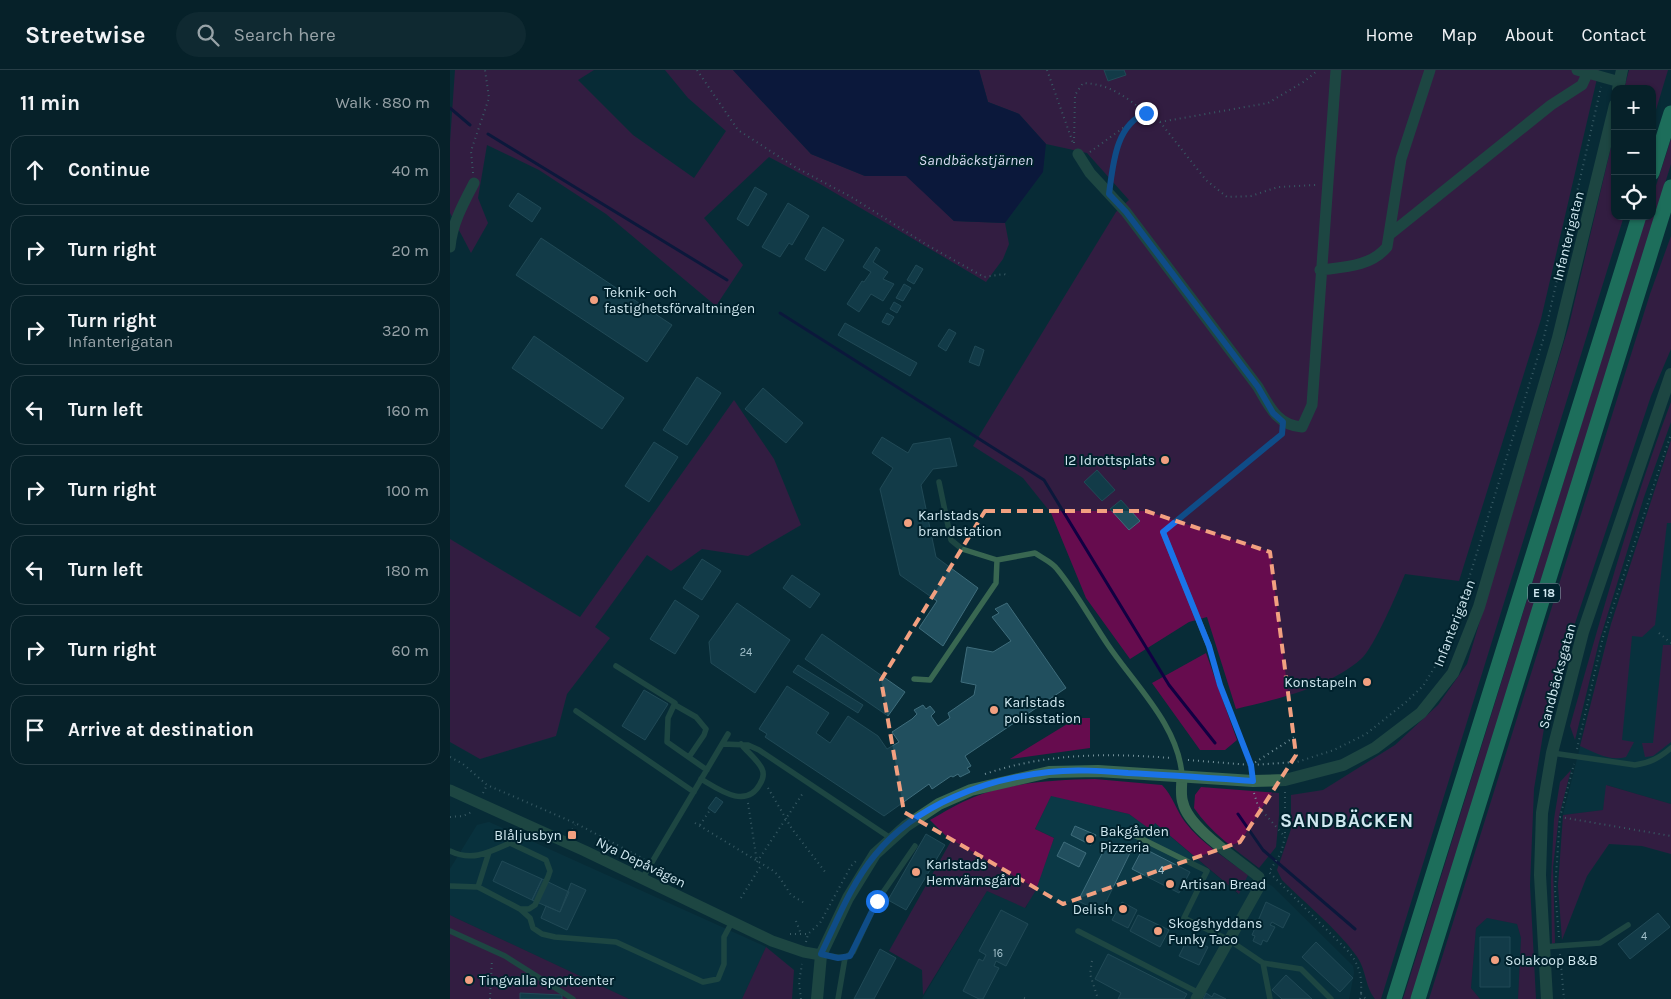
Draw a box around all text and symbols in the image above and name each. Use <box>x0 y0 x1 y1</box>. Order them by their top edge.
search box <box>176 12 526 57</box>
text: Streetwise <box>25 21 146 49</box>
icon: search <box>194 21 222 49</box>
text: Search here <box>234 24 336 46</box>
text: Home <box>1365 24 1413 46</box>
text: Map <box>1441 24 1477 46</box>
text: About <box>1505 24 1554 46</box>
text: Contact <box>1582 24 1646 46</box>
map controls <box>1611 85 1656 220</box>
button: + <box>1611 85 1656 130</box>
text: 11 min <box>20 91 80 115</box>
text: Walk · 880 m <box>336 93 430 112</box>
route end <box>1135 102 1158 125</box>
button: − <box>1611 130 1656 175</box>
water label: Sandbäckstjärnen <box>919 151 1033 169</box>
icon: ahead <box>21 156 49 184</box>
text: Continue <box>68 159 150 181</box>
text: 40 m <box>392 161 429 180</box>
button: locate <box>1611 175 1656 220</box>
street label: Infanterigatan <box>1549 189 1588 283</box>
icon: right <box>21 236 49 264</box>
text: Turn right <box>68 239 157 261</box>
text: 20 m <box>391 241 429 260</box>
place label: Teknik- och fastighetsförvaltningen <box>604 284 755 317</box>
marker: Teknik- och fastighetsförvaltningen <box>588 294 600 306</box>
text: Turn right <box>68 310 157 332</box>
icon: right <box>21 316 49 344</box>
text: 320 m <box>382 321 429 340</box>
text: Infanterigatan <box>68 332 173 351</box>
icon: left <box>21 396 49 424</box>
text: Turn left <box>68 399 143 421</box>
text: 160 m <box>386 401 429 420</box>
place label: I2 Idrottsplats <box>1064 452 1155 469</box>
marker: I2 Idrottsplats <box>1159 454 1171 466</box>
icon: right <box>21 476 49 504</box>
text: Turn right <box>68 479 157 501</box>
text: 100 m <box>386 481 429 500</box>
place label: Karlstads brandstation <box>918 507 1002 540</box>
marker: Karlstads brandstation <box>902 517 914 529</box>
icon: left <box>21 556 49 584</box>
text: Turn left <box>68 559 143 581</box>
text: 180 m <box>386 561 429 580</box>
street label: Infanterigatan <box>1430 577 1479 669</box>
road number: E 18 <box>1528 584 1560 602</box>
street label: Sandbäcksgatan <box>1535 622 1580 731</box>
icon: right <box>21 636 49 664</box>
text: Turn right <box>68 639 157 661</box>
text: 60 m <box>392 641 429 660</box>
house number: 24 <box>740 646 752 659</box>
place label: Konstapeln <box>1284 674 1357 691</box>
marker: Konstapeln <box>1361 676 1373 688</box>
place label: Karlstads polisstation <box>1004 694 1081 727</box>
marker: Karlstads polisstation <box>988 704 1000 716</box>
icon: arrive <box>21 716 49 744</box>
text: Arrive at destination <box>68 719 254 741</box>
district label: SANDBÄCKEN <box>1280 809 1414 832</box>
place label: Bakgården Pizzeria <box>1100 823 1169 856</box>
place label: Blåljusbyn <box>494 827 562 844</box>
marker: Blåljusbyn <box>566 829 578 841</box>
street label: Nya Depåvägen <box>593 833 688 892</box>
marker: Bakgården Pizzeria <box>1084 833 1096 845</box>
place label: Karlstads Hemvärnsgård <box>926 856 1020 889</box>
house number: 4 <box>1158 864 1164 877</box>
marker: Karlstads Hemvärnsgård <box>910 866 922 878</box>
place label: Artisan Bread <box>1180 876 1266 893</box>
marker: Artisan Bread <box>1164 878 1176 890</box>
route start <box>866 890 889 913</box>
place label: Delish <box>1073 901 1113 918</box>
marker: Delish <box>1117 903 1129 915</box>
place label: Skogshyddans Funky Taco <box>1168 915 1262 948</box>
marker: Skogshyddans Funky Taco <box>1152 925 1164 937</box>
house number: 4 <box>1641 930 1647 943</box>
house number: 16 <box>993 947 1003 960</box>
place label: Solakoop B&B <box>1505 952 1598 969</box>
marker: Solakoop B&B <box>1489 954 1501 966</box>
place label: Tingvalla sportcenter <box>479 972 615 989</box>
marker: Tingvalla sportcenter <box>463 974 475 986</box>

